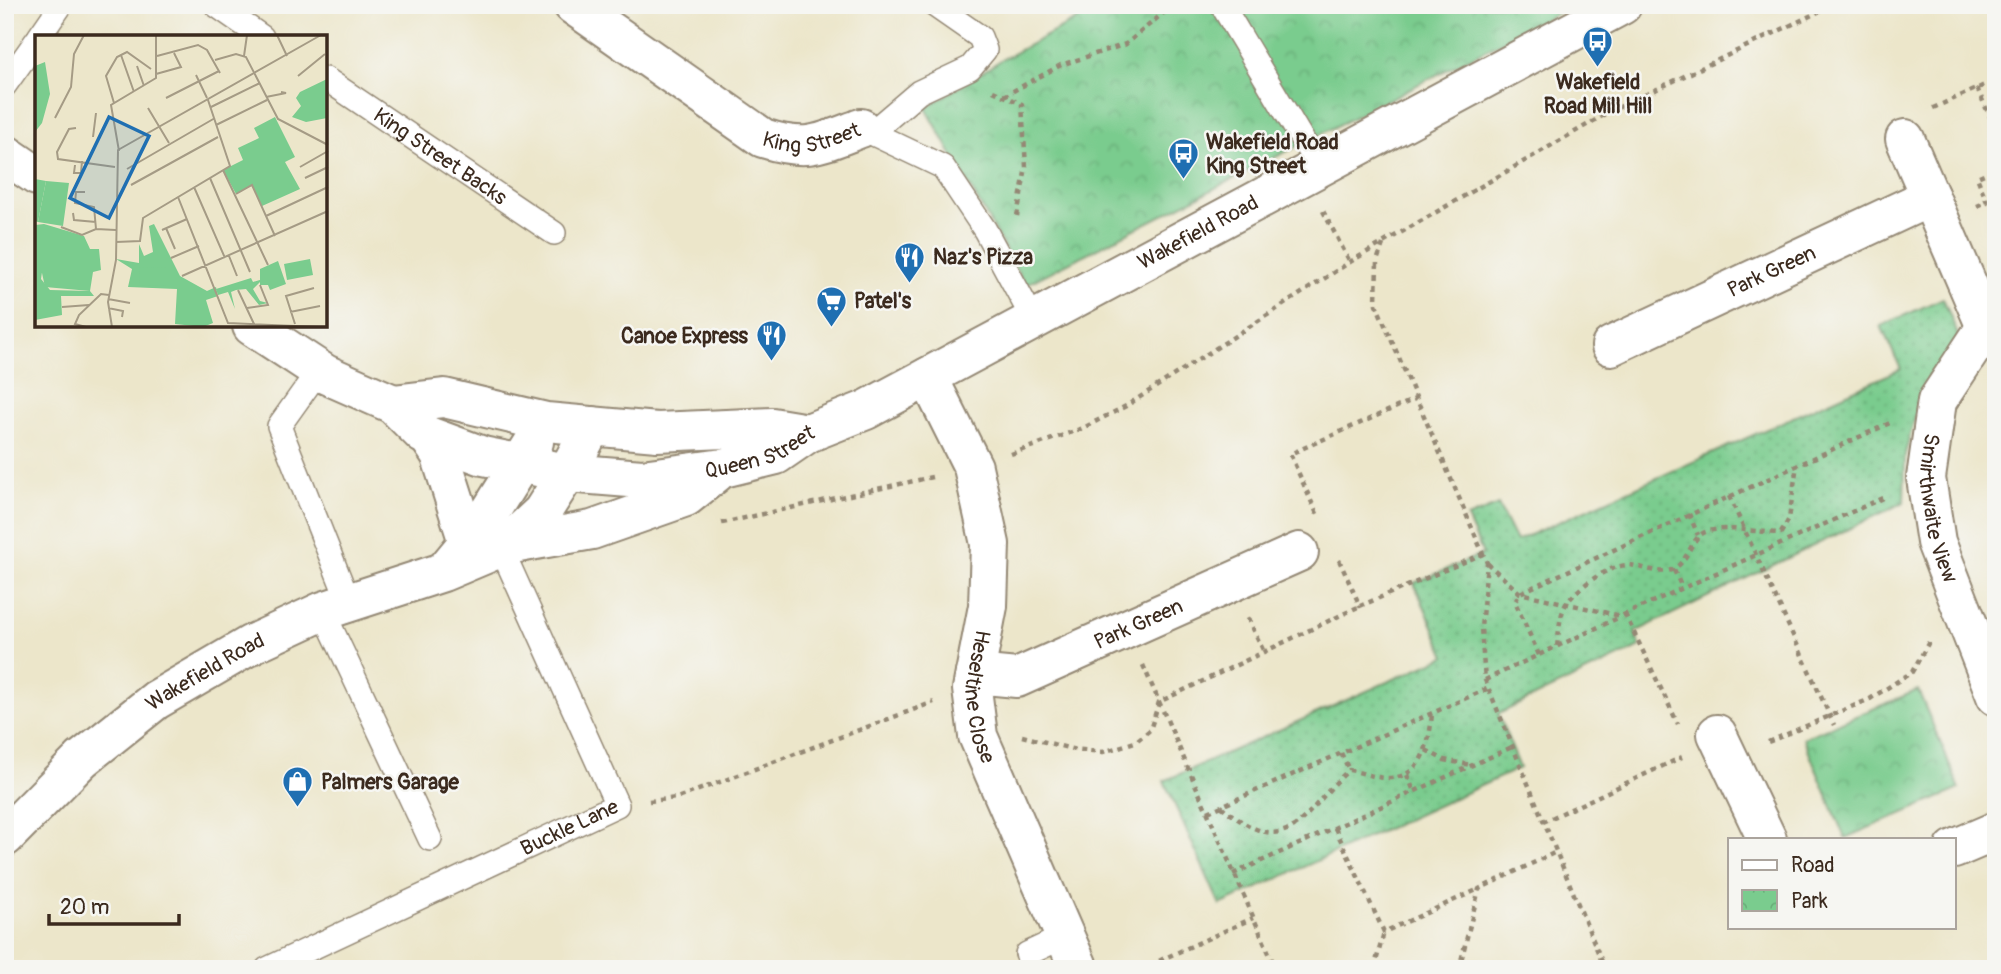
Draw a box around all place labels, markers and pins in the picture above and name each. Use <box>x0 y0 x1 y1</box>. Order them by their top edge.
bus stop icon: Wakefield Road Mill Hill <box>1581 25 1615 69</box>
place label: Wakefield Road Mill Hill <box>1544 69 1652 120</box>
place label: Wakefield Road King Street <box>1206 129 1339 180</box>
bus stop icon: Wakefield Road King Street <box>1166 137 1200 181</box>
restaurant icon: Naz's Pizza <box>893 240 927 284</box>
place label: Naz's Pizza <box>933 244 1033 271</box>
supermarket icon: Patel's <box>814 284 848 328</box>
place label: Patel's <box>854 288 912 315</box>
restaurant icon: Canoe Express <box>754 319 788 363</box>
place label: Canoe Express <box>621 323 749 350</box>
shop icon: Palmers Garage <box>281 765 315 809</box>
place label: Palmers Garage <box>321 769 459 796</box>

